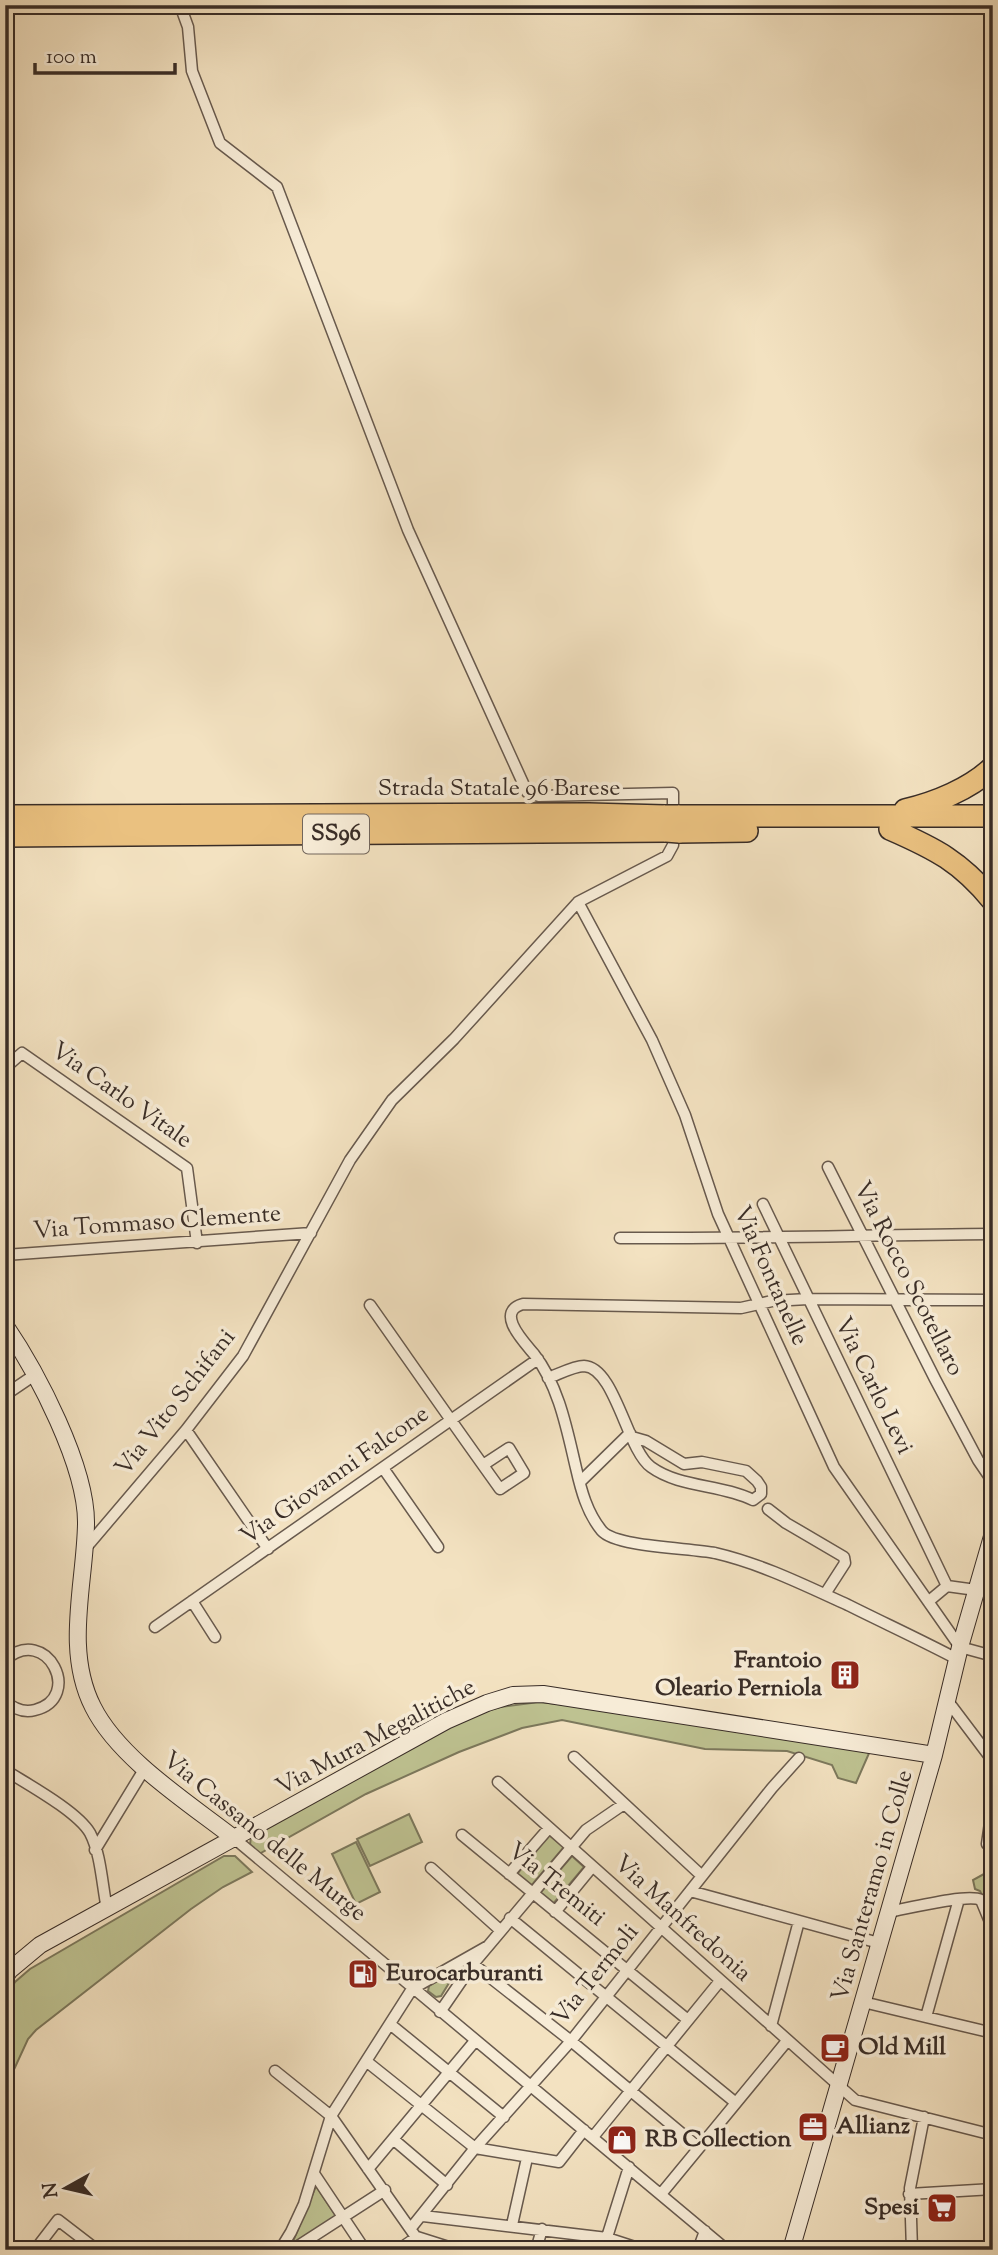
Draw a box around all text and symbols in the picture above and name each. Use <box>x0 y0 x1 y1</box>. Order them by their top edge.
scale bar <box>35 32 175 76</box>
text: 100 m <box>46 43 97 73</box>
street label: Strada Statale 96 Barese <box>378 772 620 806</box>
road number: SS96 <box>303 814 369 854</box>
street label: Via Carlo Vitale <box>43 1035 199 1157</box>
street label: Via Rocco Scotellaro <box>844 1176 972 1382</box>
street label: Via Tommaso Clemente <box>32 1197 282 1249</box>
street label: Via Fontanelle <box>724 1201 816 1351</box>
street label: Via Carlo Levi <box>825 1312 921 1461</box>
street label: Via Vito Schifani <box>108 1322 244 1484</box>
street label: Via Giovanni Falcone <box>234 1398 436 1554</box>
place label: Frantoio Oleario Perniola <box>655 1644 823 1706</box>
building icon: Frantoio Oleario Perniola <box>828 1658 862 1692</box>
street label: Via Mura Megalitiche <box>270 1671 482 1805</box>
street label: Via Cassano delle Murge <box>155 1744 373 1930</box>
street label: Via Santeramo in Colle <box>824 1766 922 2006</box>
street label: Via Tremiti <box>500 1835 612 1935</box>
street label: Via Manfredonia <box>606 1848 758 1990</box>
street label: Via Termoli <box>544 1917 648 2033</box>
fuel station icon: Eurocarburanti <box>346 1957 380 1991</box>
place label: Eurocarburanti <box>386 1957 543 1991</box>
cafe icon: Old Mill <box>818 2031 852 2065</box>
place label: Old Mill <box>858 2031 946 2065</box>
office icon: Allianz <box>796 2110 830 2144</box>
place label: Allianz <box>836 2110 910 2144</box>
shop icon: RB Collection <box>605 2123 639 2157</box>
place label: RB Collection <box>645 2123 792 2157</box>
north arrow <box>32 2154 102 2224</box>
text: N <box>37 2181 66 2199</box>
place label: Spesi <box>864 2191 919 2225</box>
supermarket icon: Spesi <box>925 2191 959 2225</box>

